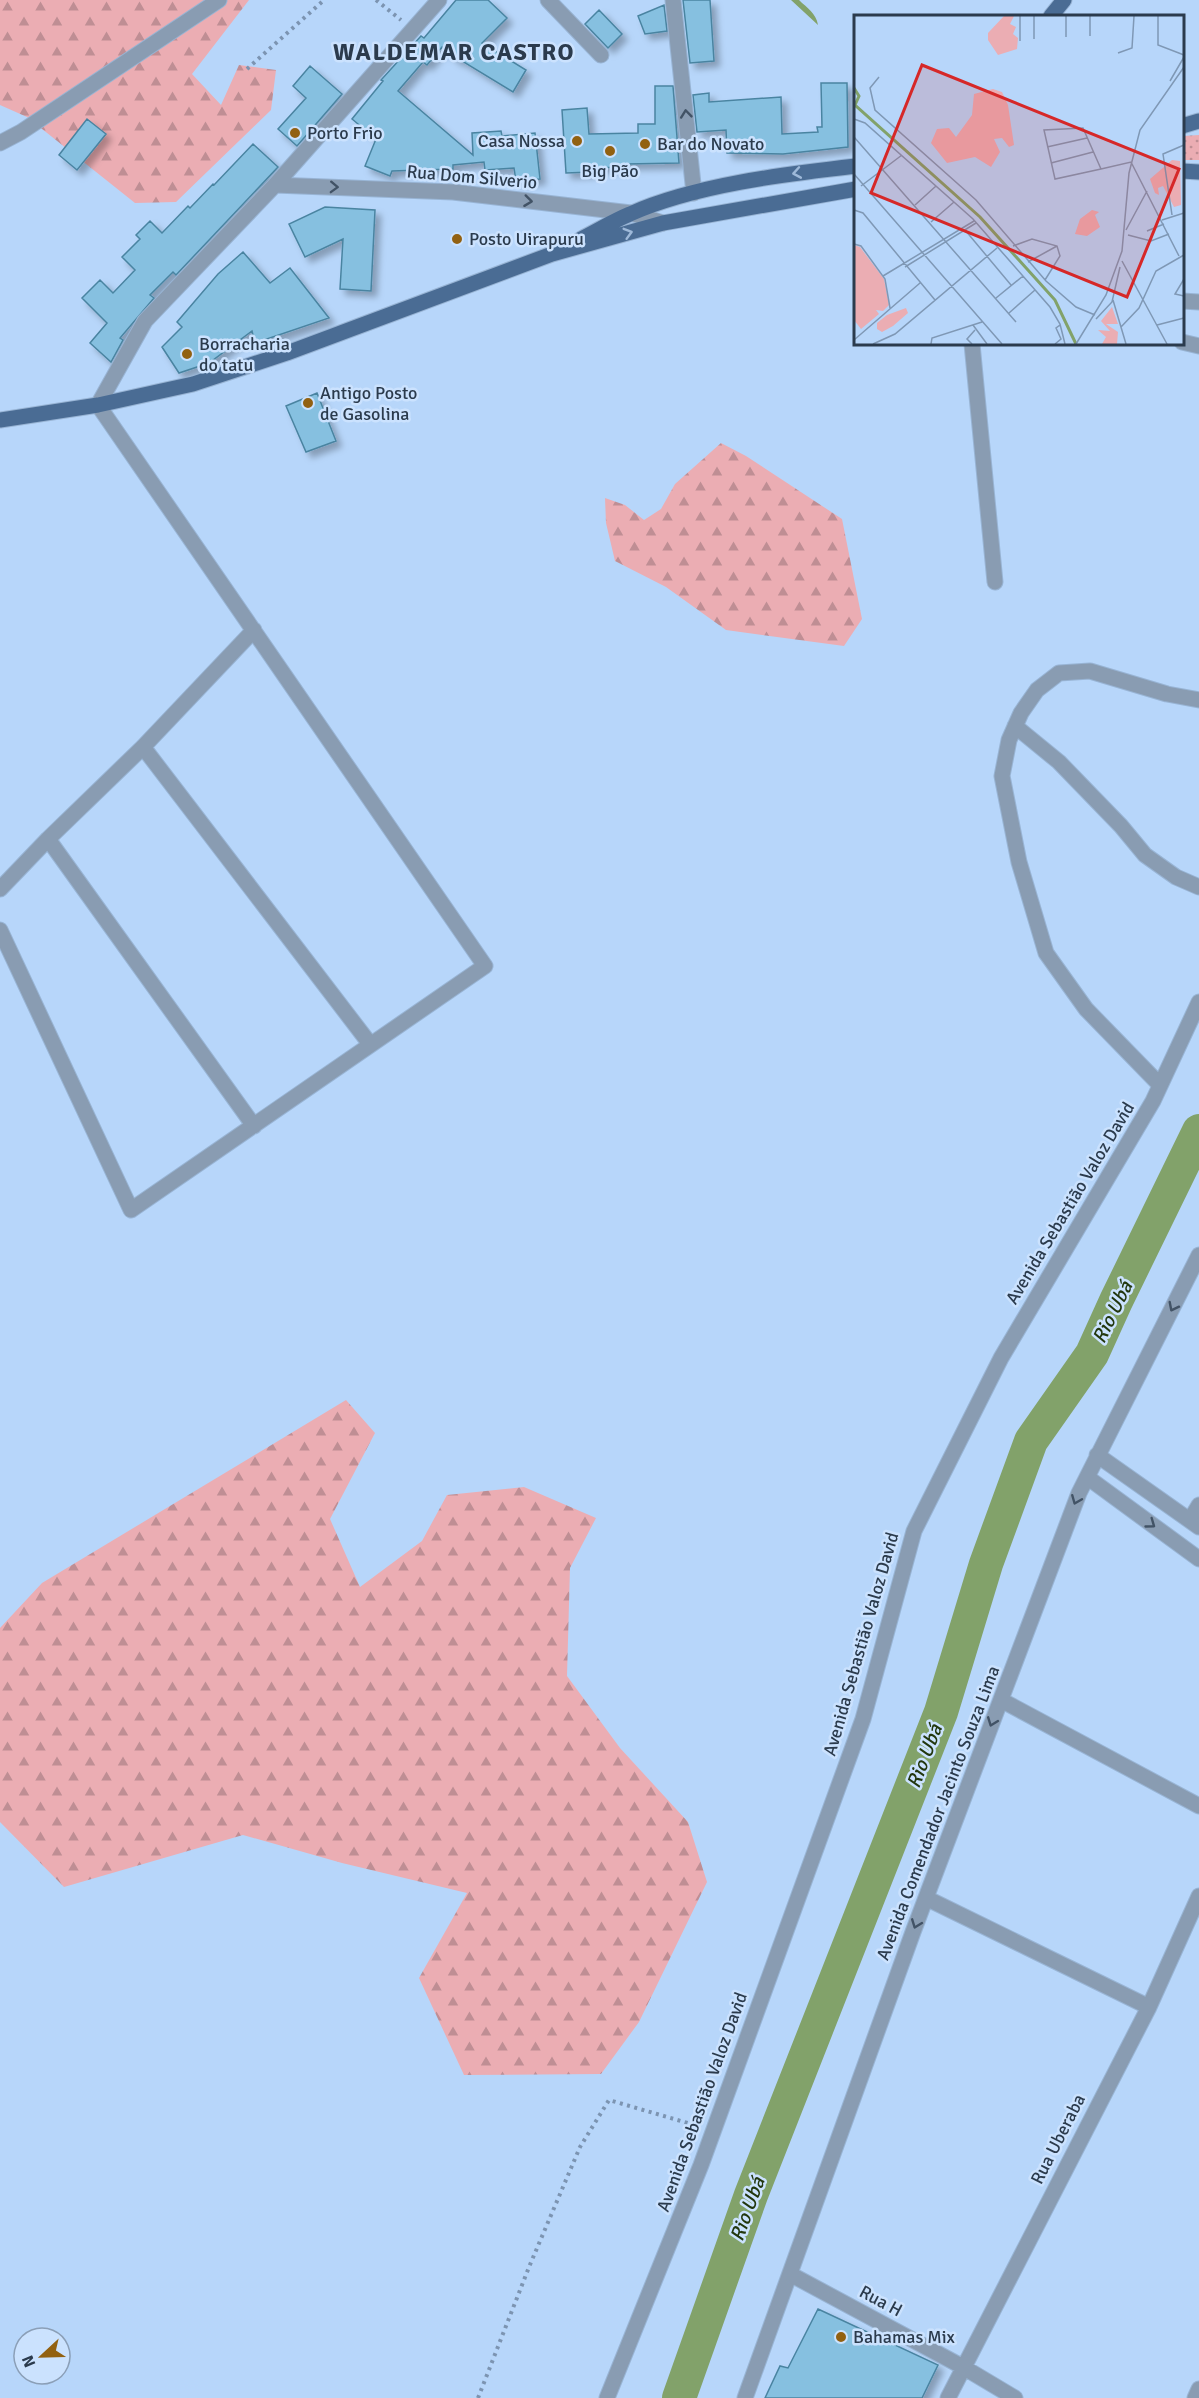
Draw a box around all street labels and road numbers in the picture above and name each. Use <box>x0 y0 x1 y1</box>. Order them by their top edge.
street label: Rua Dom Silverio <box>406 160 538 194</box>
street label: Avenida Sebastião Valoz David <box>1001 1098 1139 1308</box>
street label: Avenida Sebastião Valoz David <box>818 1530 904 1758</box>
street label: Avenida Comendador Jacinto Souza Lima <box>872 1663 1004 1963</box>
street label: Avenida Sebastião Valoz David <box>652 1989 752 2215</box>
street label: Rua Uberaba <box>1026 2090 1090 2188</box>
street label: Rua H <box>856 2281 906 2321</box>

